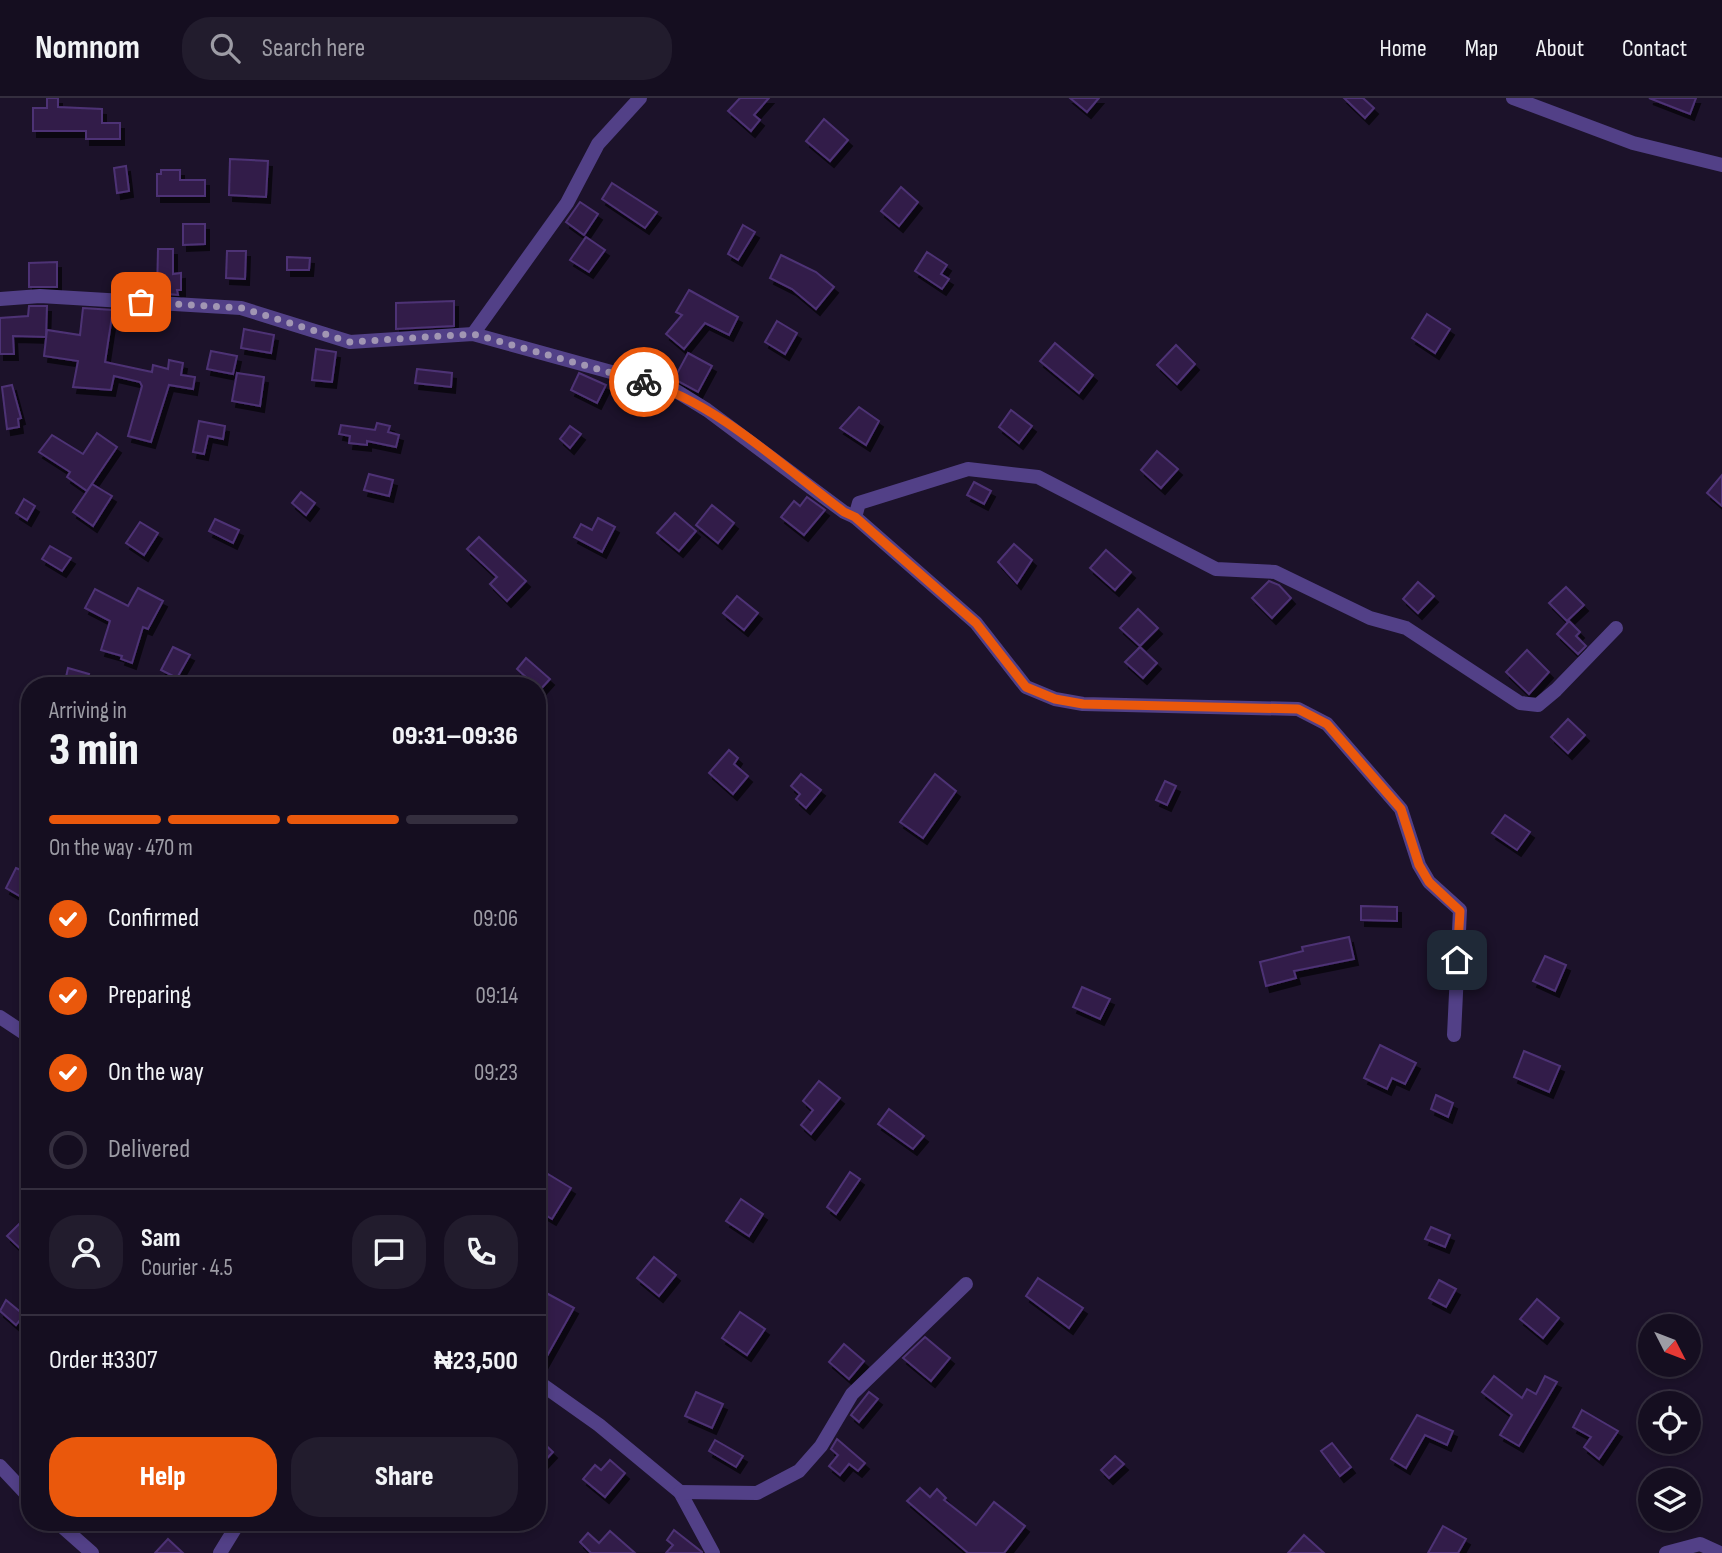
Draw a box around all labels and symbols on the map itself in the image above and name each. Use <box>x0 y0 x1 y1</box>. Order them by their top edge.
pin <box>111 272 171 332</box>
courier <box>609 347 679 417</box>
pin <box>1427 930 1487 990</box>
north arrow <box>1638 1314 1701 1377</box>

